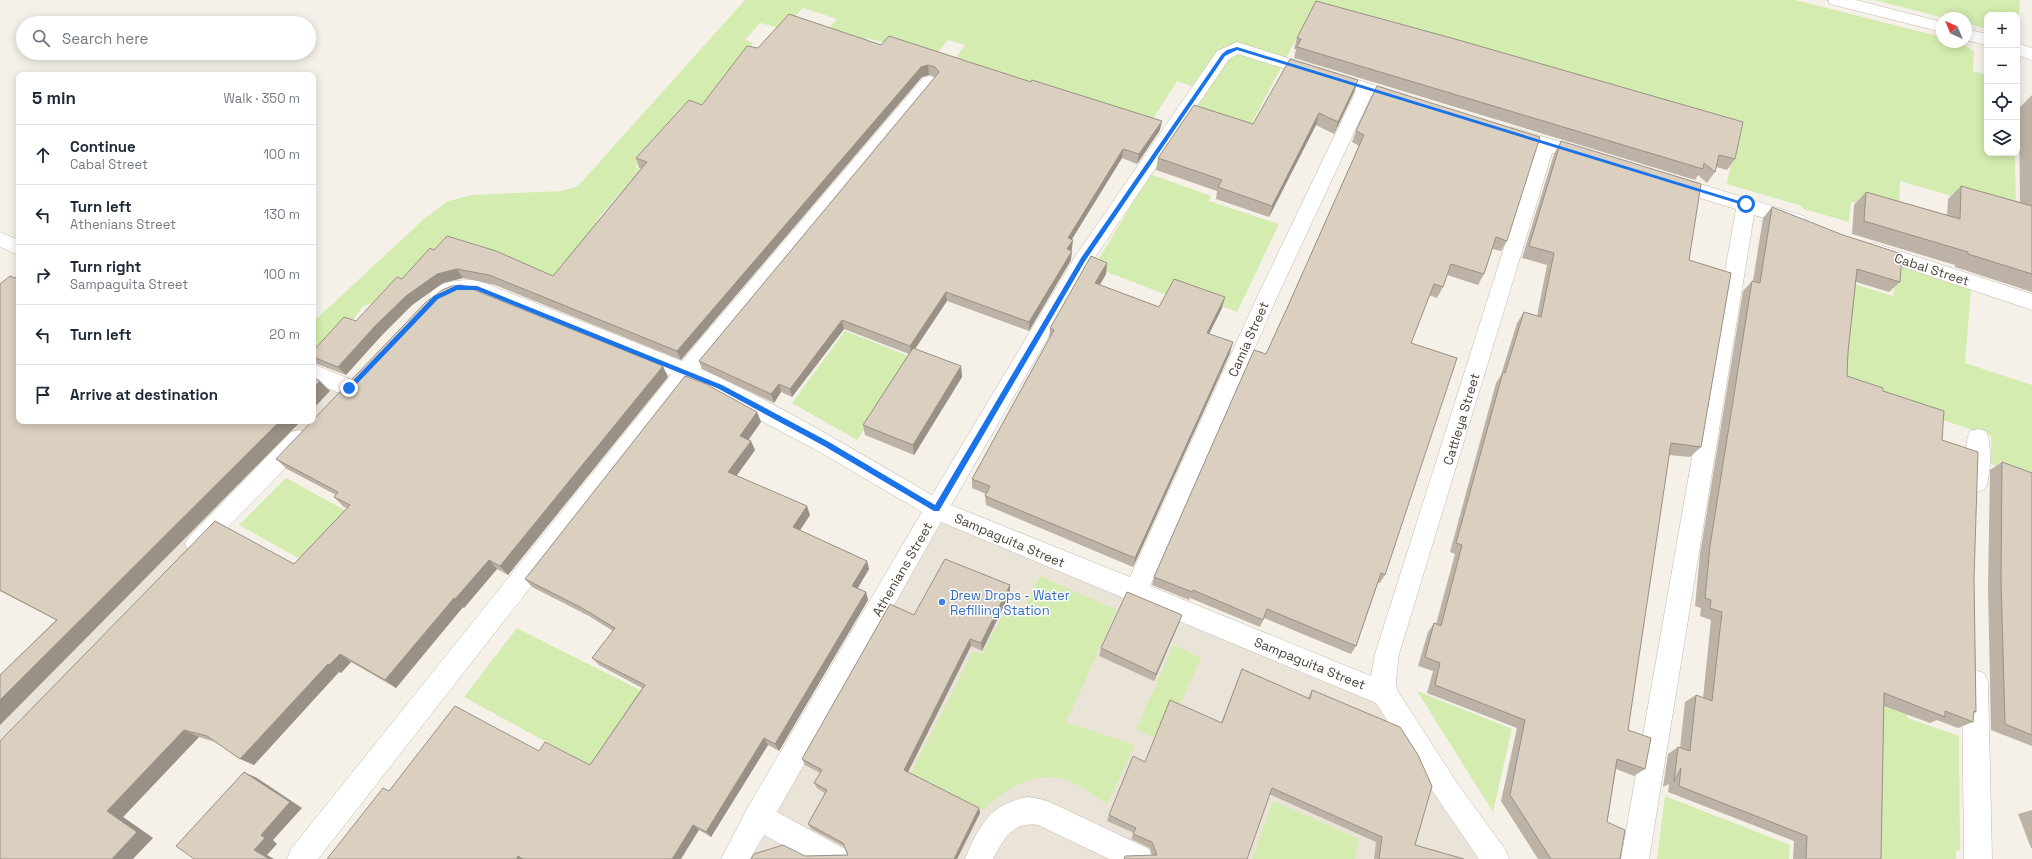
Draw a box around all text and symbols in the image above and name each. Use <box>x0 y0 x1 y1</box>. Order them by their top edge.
north arrow <box>1936 12 1972 48</box>
map controls <box>1984 12 2020 156</box>
button: + <box>1984 12 2020 48</box>
search box <box>16 16 316 60</box>
icon: search <box>30 27 52 49</box>
text: Search here <box>62 29 148 48</box>
button: − <box>1984 48 2020 84</box>
button: locate <box>1984 84 2020 120</box>
text: 5 min <box>32 87 76 109</box>
text: Walk · 350 m <box>223 90 300 107</box>
button: layers <box>1984 120 2020 156</box>
text: Continue <box>70 137 136 156</box>
icon: ahead <box>32 144 54 166</box>
text: 100 m <box>263 146 300 163</box>
text: Cabal Street <box>70 156 148 173</box>
route start <box>1737 195 1755 213</box>
text: Turn left <box>70 197 132 216</box>
icon: left <box>32 204 54 226</box>
text: 130 m <box>264 206 300 223</box>
text: Athenians Street <box>70 216 176 233</box>
street label: Cabal Street <box>1892 249 1972 290</box>
text: Turn right <box>70 257 141 276</box>
icon: right <box>32 264 54 286</box>
text: 100 m <box>263 266 300 283</box>
text: Sampaguita Street <box>70 276 188 293</box>
street label: Camia Street <box>1224 299 1273 380</box>
icon: left <box>32 324 54 346</box>
text: Turn left <box>70 325 132 344</box>
text: 20 m <box>269 326 300 343</box>
street label: Cattleya Street <box>1439 371 1484 467</box>
route end <box>340 379 358 397</box>
icon: arrive <box>32 384 54 406</box>
text: Arrive at destination <box>70 385 218 404</box>
street label: Sampaguita Street <box>952 510 1068 571</box>
street label: Athenians Street <box>869 519 936 619</box>
place label: Drew Drops - Water Refilling Station <box>950 587 1070 619</box>
marker: Drew Drops - Water Refilling Station <box>937 597 947 607</box>
street label: Sampaguita Street <box>1252 633 1368 694</box>

